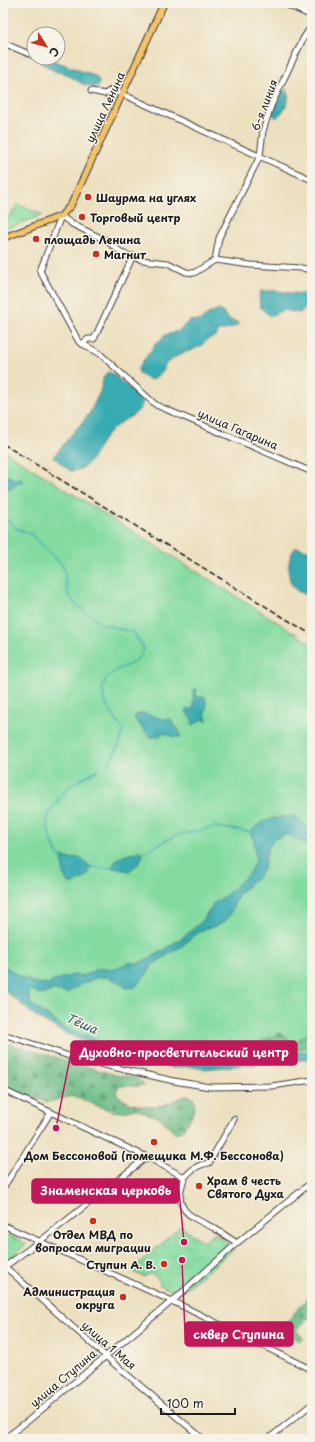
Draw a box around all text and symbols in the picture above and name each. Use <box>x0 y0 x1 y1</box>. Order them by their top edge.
north arrow <box>26 26 66 66</box>
text: С <box>45 44 64 61</box>
street label: улица Ленина <box>81 69 129 145</box>
street label: 6-я линия <box>246 77 282 133</box>
place label: Шаурма на углях <box>96 189 196 206</box>
marker: Шаурма на углях <box>83 192 93 202</box>
place label: Торговый центр <box>90 209 180 226</box>
marker: Торговый центр <box>77 212 87 222</box>
place label: площадь Ленина <box>44 231 141 248</box>
marker: площадь Ленина <box>31 234 41 244</box>
place label: Магнит <box>104 246 146 263</box>
marker: Магнит <box>91 249 101 259</box>
street label: улица Гагарина <box>195 404 281 454</box>
water label: Тёша <box>63 1008 101 1038</box>
callout: Духовно-просветительский центр <box>71 1041 297 1065</box>
text: Духовно-просветительский центр <box>78 1043 289 1061</box>
marker: Дом Бессоновой (помещика М.Ф. Бессонова) <box>149 1137 159 1147</box>
place label: Дом Бессоновой (помещика М.Ф. Бессонова) <box>23 1147 284 1164</box>
place label: Храм в честь Святого Духа <box>207 1172 285 1202</box>
callout: Знаменская церковь <box>32 1179 179 1203</box>
text: Знаменская церковь <box>40 1181 172 1199</box>
marker: Храм в честь Святого Духа <box>194 1181 204 1191</box>
marker: Отдел МВД по вопросам миграции <box>88 1216 98 1226</box>
place label: Отдел МВД по вопросам миграции <box>35 1226 151 1256</box>
place label: Ступин А. В. <box>86 1256 156 1273</box>
marker: Ступин А. В. <box>159 1259 169 1269</box>
place label: Администрация округа <box>23 1283 116 1313</box>
marker: Администрация округа <box>118 1292 128 1302</box>
street label: улица 1 Мая <box>78 1317 140 1373</box>
callout: сквер Ступина <box>185 1322 293 1346</box>
text: сквер Ступина <box>193 1325 285 1343</box>
street label: улица Ступина <box>26 1345 100 1411</box>
scale bar <box>161 1390 235 1416</box>
text: 100 m <box>167 1394 204 1412</box>

